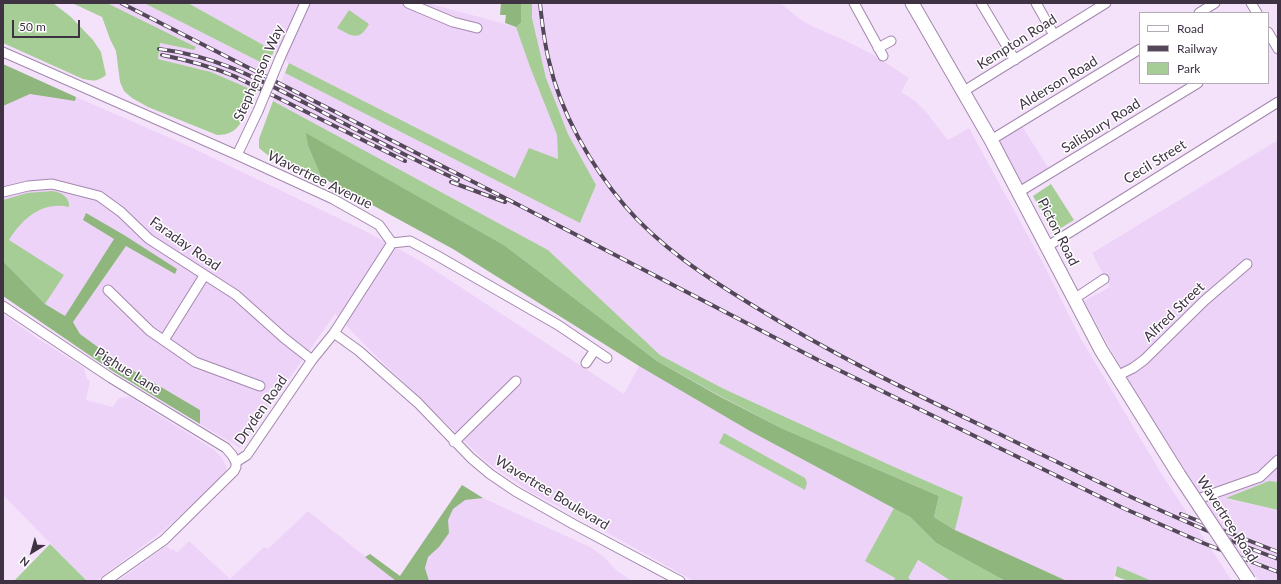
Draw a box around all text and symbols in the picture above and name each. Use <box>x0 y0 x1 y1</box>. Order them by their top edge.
street label: Kempton Road <box>974 11 1060 73</box>
scale bar <box>14 12 82 38</box>
legend <box>1139 12 1269 84</box>
text: 50 m <box>19 19 46 34</box>
text: Road <box>1177 21 1204 36</box>
street label: Stephenson Way <box>230 22 288 124</box>
text: Railway <box>1177 41 1217 56</box>
street label: Alderson Road <box>1015 53 1101 113</box>
text: Park <box>1177 61 1200 76</box>
street label: Salisbury Road <box>1058 95 1144 157</box>
street label: Cecil Street <box>1121 136 1189 188</box>
street label: Wavertree Avenue <box>265 147 375 213</box>
street label: Picton Road <box>1034 195 1082 269</box>
street label: Faraday Road <box>146 214 224 274</box>
street label: Alfred Street <box>1140 279 1208 345</box>
street label: Pighue Lane <box>92 344 164 398</box>
street label: Dryden Road <box>231 372 291 448</box>
street label: Wavertree Boulevard <box>492 452 612 534</box>
street label: Wavertree Road <box>1193 473 1261 565</box>
north arrow <box>12 532 52 572</box>
text: N <box>17 554 32 570</box>

